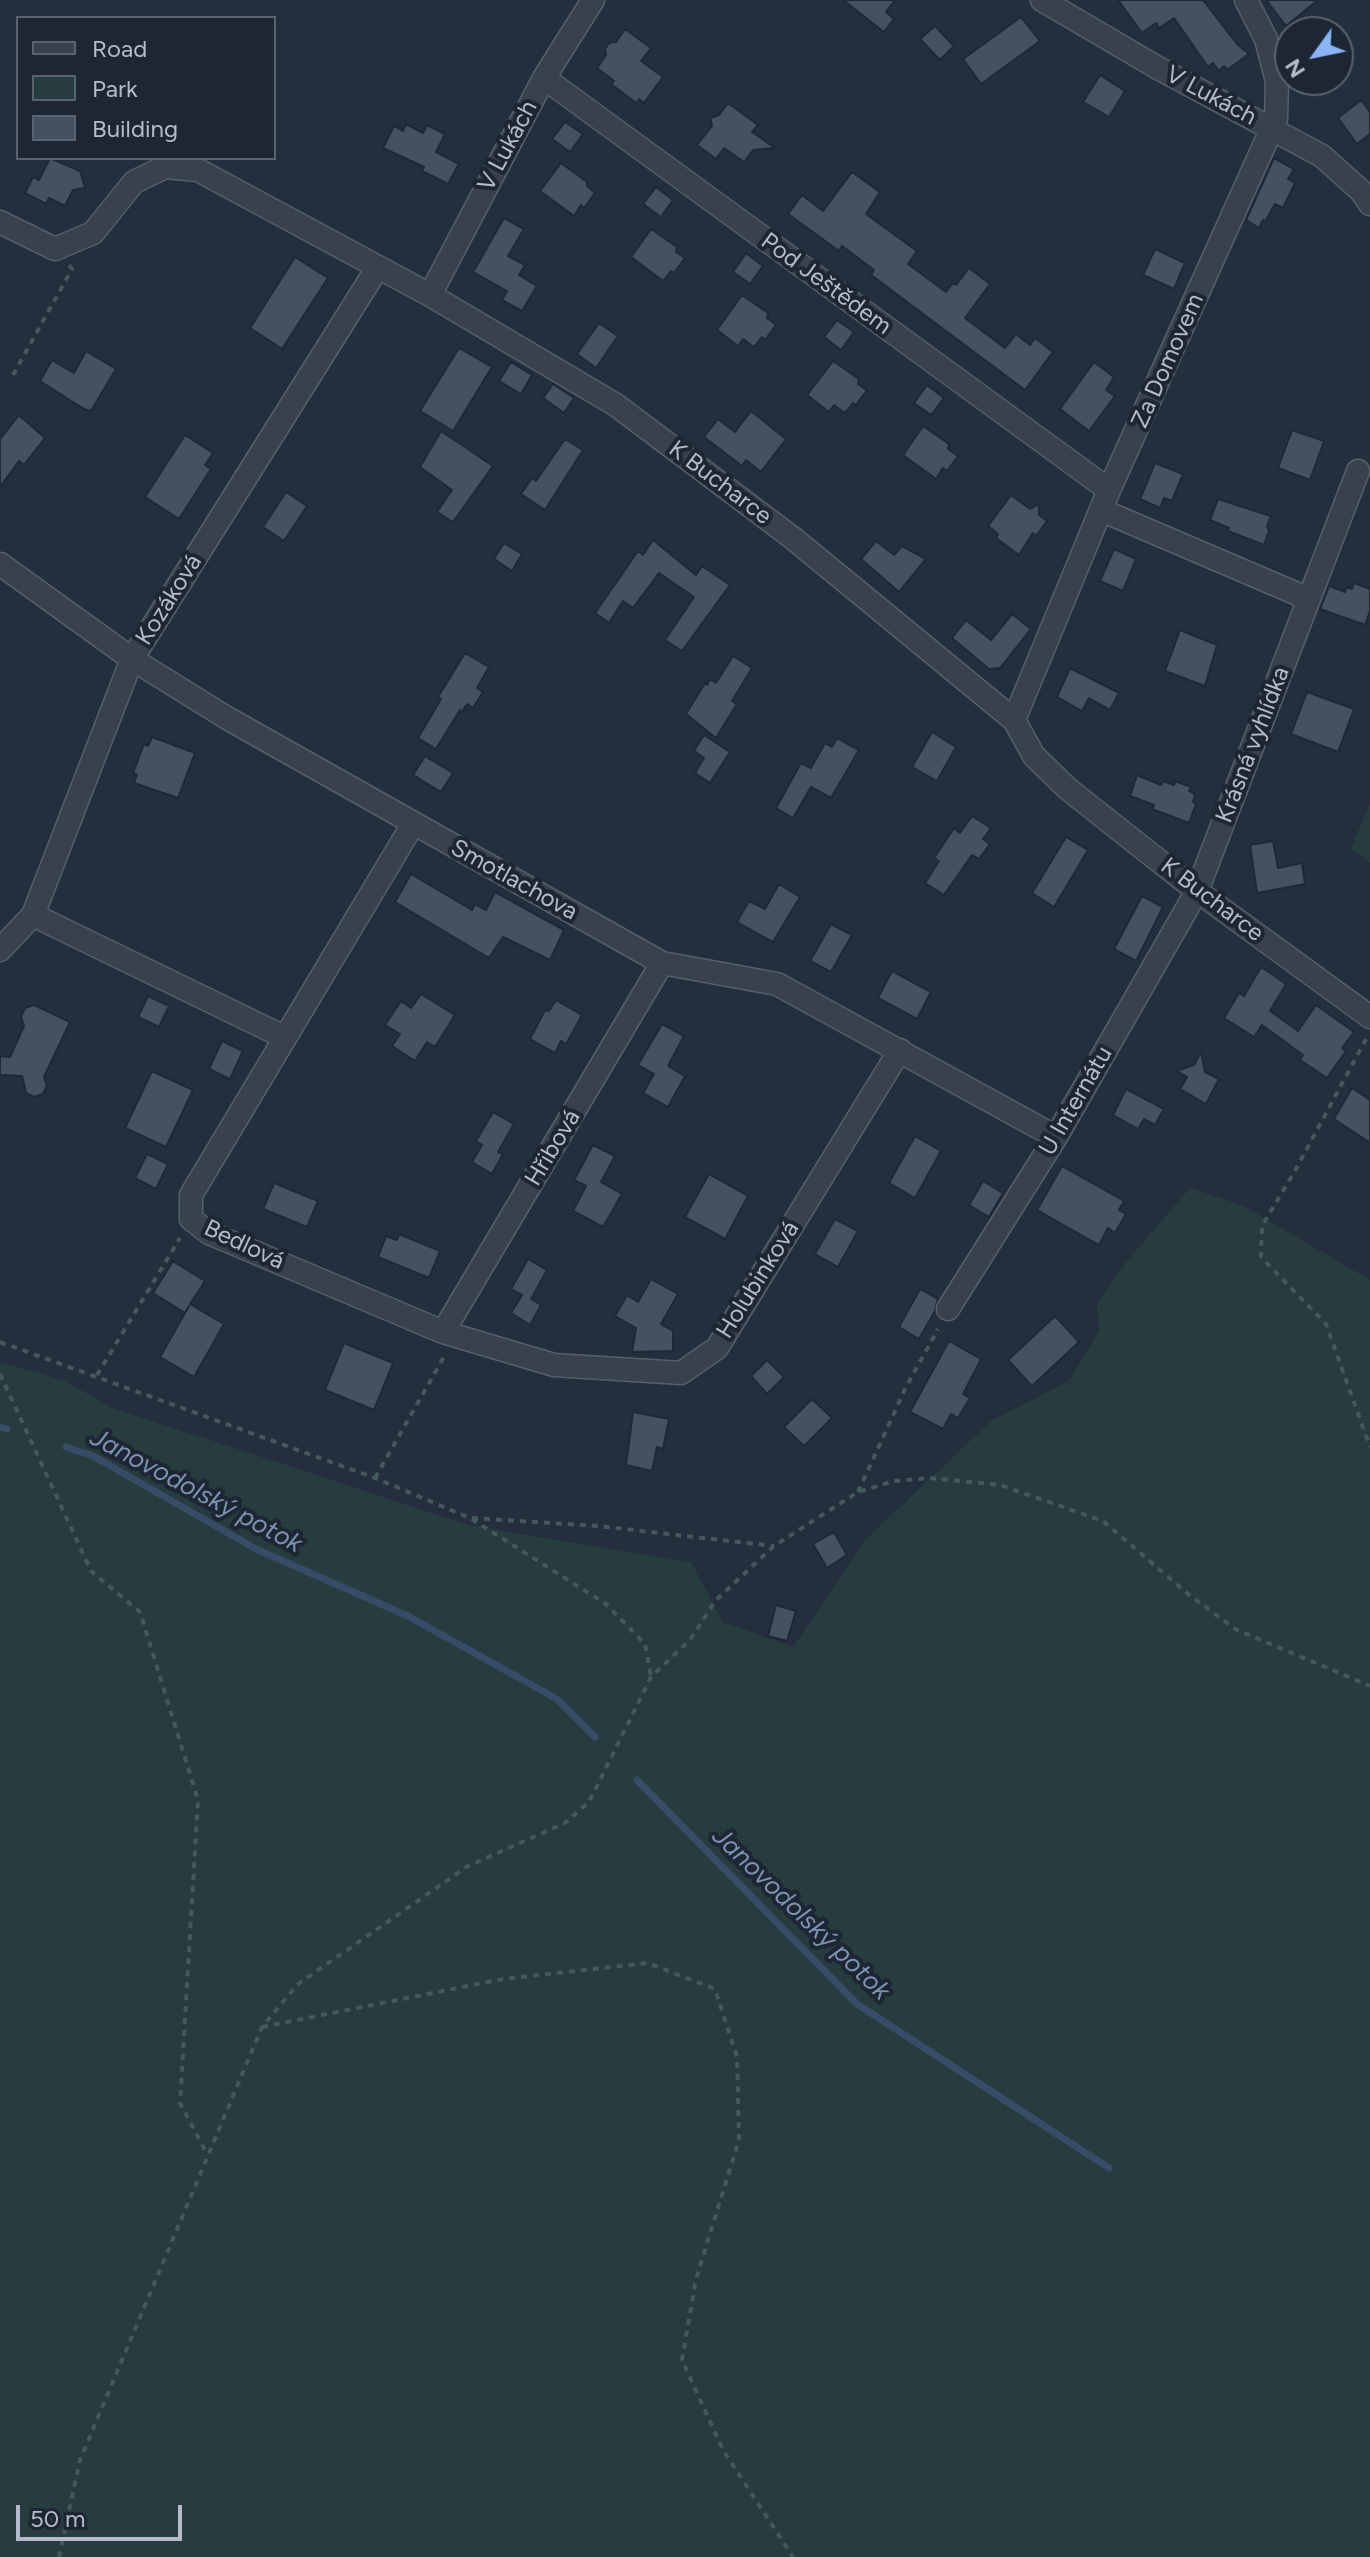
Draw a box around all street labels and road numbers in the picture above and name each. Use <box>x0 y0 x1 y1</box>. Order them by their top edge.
street label: V Lukách <box>1161 60 1261 132</box>
street label: V Lukách <box>472 96 544 196</box>
street label: Pod Ještědem <box>755 227 897 341</box>
street label: Za Domovem <box>1126 289 1210 433</box>
street label: K Bucharce <box>663 435 777 531</box>
street label: Kozáková <box>130 549 208 651</box>
street label: Krásná vyhlídka <box>1210 663 1296 827</box>
street label: Smotlachova <box>446 833 582 927</box>
street label: K Bucharce <box>1155 852 1269 948</box>
street label: U Internátu <box>1033 1041 1119 1161</box>
street label: Hřibová <box>519 1105 587 1191</box>
street label: Bedlová <box>199 1214 289 1276</box>
street label: Holubinková <box>711 1216 805 1344</box>

